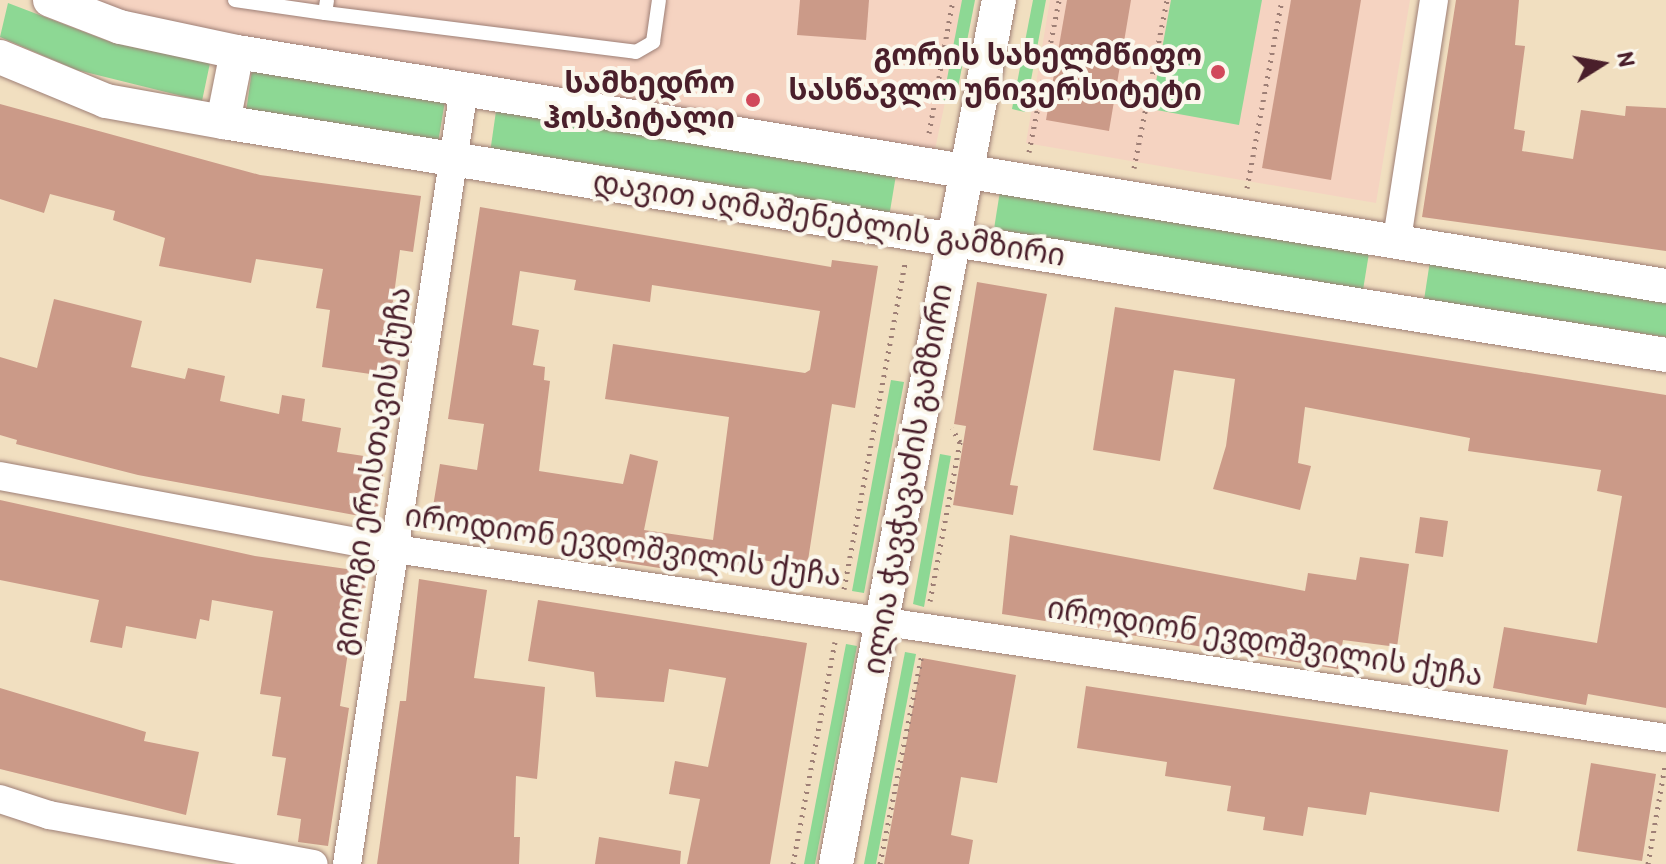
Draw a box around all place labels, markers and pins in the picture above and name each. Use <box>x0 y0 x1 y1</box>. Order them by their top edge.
place label: გორის სახელმწიფო სასწავლო უნივერსიტეტი <box>789 37 1202 108</box>
marker: გორის სახელმწიფო სასწავლო უნივერსიტეტი <box>1209 63 1227 81</box>
place label: სამხედრო ჰოსპიტალი <box>543 65 735 136</box>
marker: სამხედრო ჰოსპიტალი <box>742 89 764 111</box>

